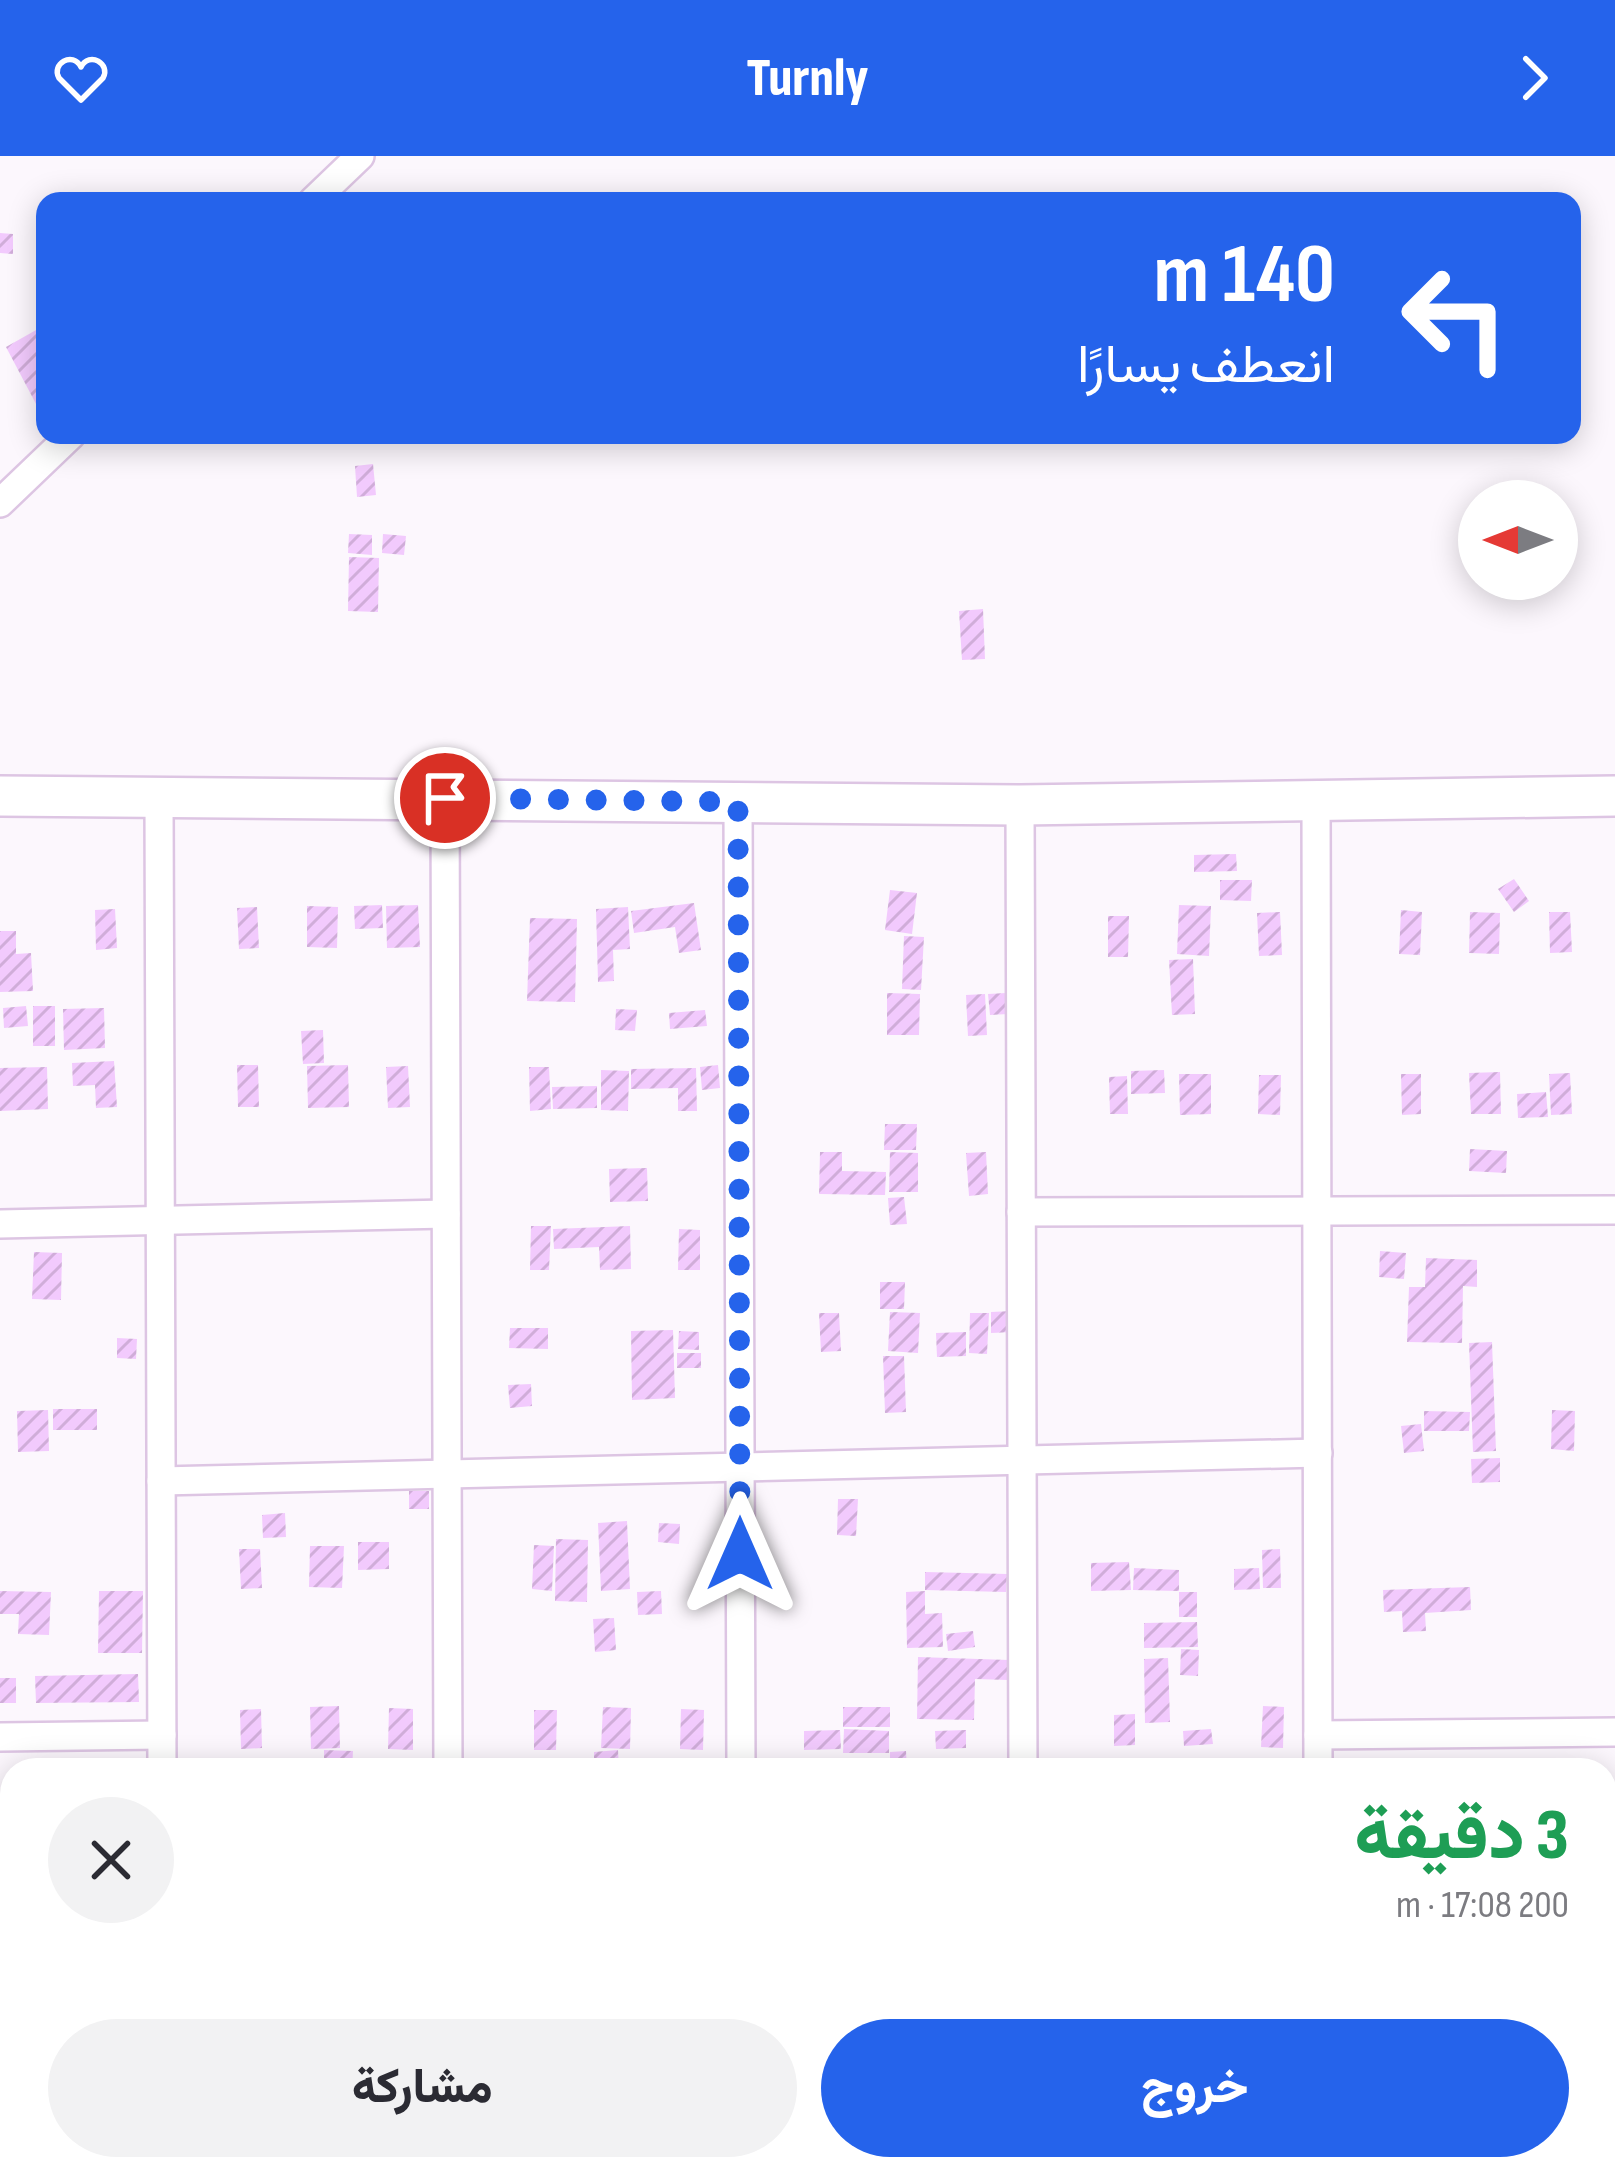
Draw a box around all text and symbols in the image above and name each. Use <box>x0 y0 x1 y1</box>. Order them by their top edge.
icon: heart <box>48 45 114 111</box>
icon: forward <box>1501 45 1567 111</box>
text: Turnly <box>747 46 868 111</box>
text: 140 m <box>1154 225 1335 326</box>
icon: left <box>1377 240 1533 396</box>
text: انعطف يسارًا <box>1077 333 1335 398</box>
north arrow <box>1458 480 1578 600</box>
map controls <box>1458 480 1578 600</box>
pin <box>394 747 496 849</box>
icon: arrive <box>412 765 478 831</box>
position arrow <box>677 1491 803 1617</box>
text: 3 دقيقة <box>1354 1793 1569 1880</box>
button: close <box>48 1797 174 1923</box>
text: 200 m · 17:08 <box>1396 1882 1569 1929</box>
button: مشاركة <box>48 2019 797 2157</box>
button: خروج <box>821 2019 1569 2157</box>

